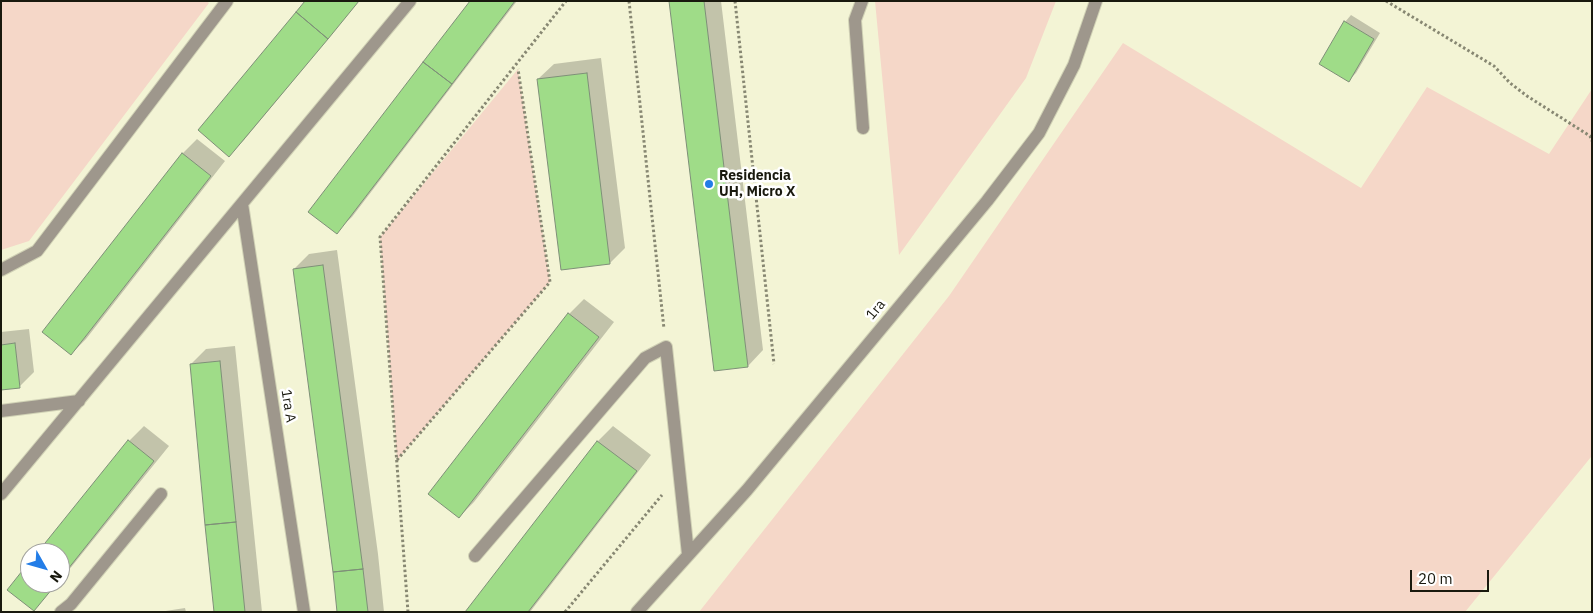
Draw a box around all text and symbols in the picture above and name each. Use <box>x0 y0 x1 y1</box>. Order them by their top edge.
place label: Residencia UH, Micro X <box>719 168 795 200</box>
marker: Residencia UH, Micro X <box>703 178 715 190</box>
street label: 1ra <box>863 297 889 323</box>
street label: 1ra A <box>277 388 299 424</box>
north arrow <box>20 543 70 593</box>
scale bar <box>1413 560 1492 592</box>
text: N <box>46 567 66 586</box>
text: 20 m <box>1418 569 1453 588</box>

